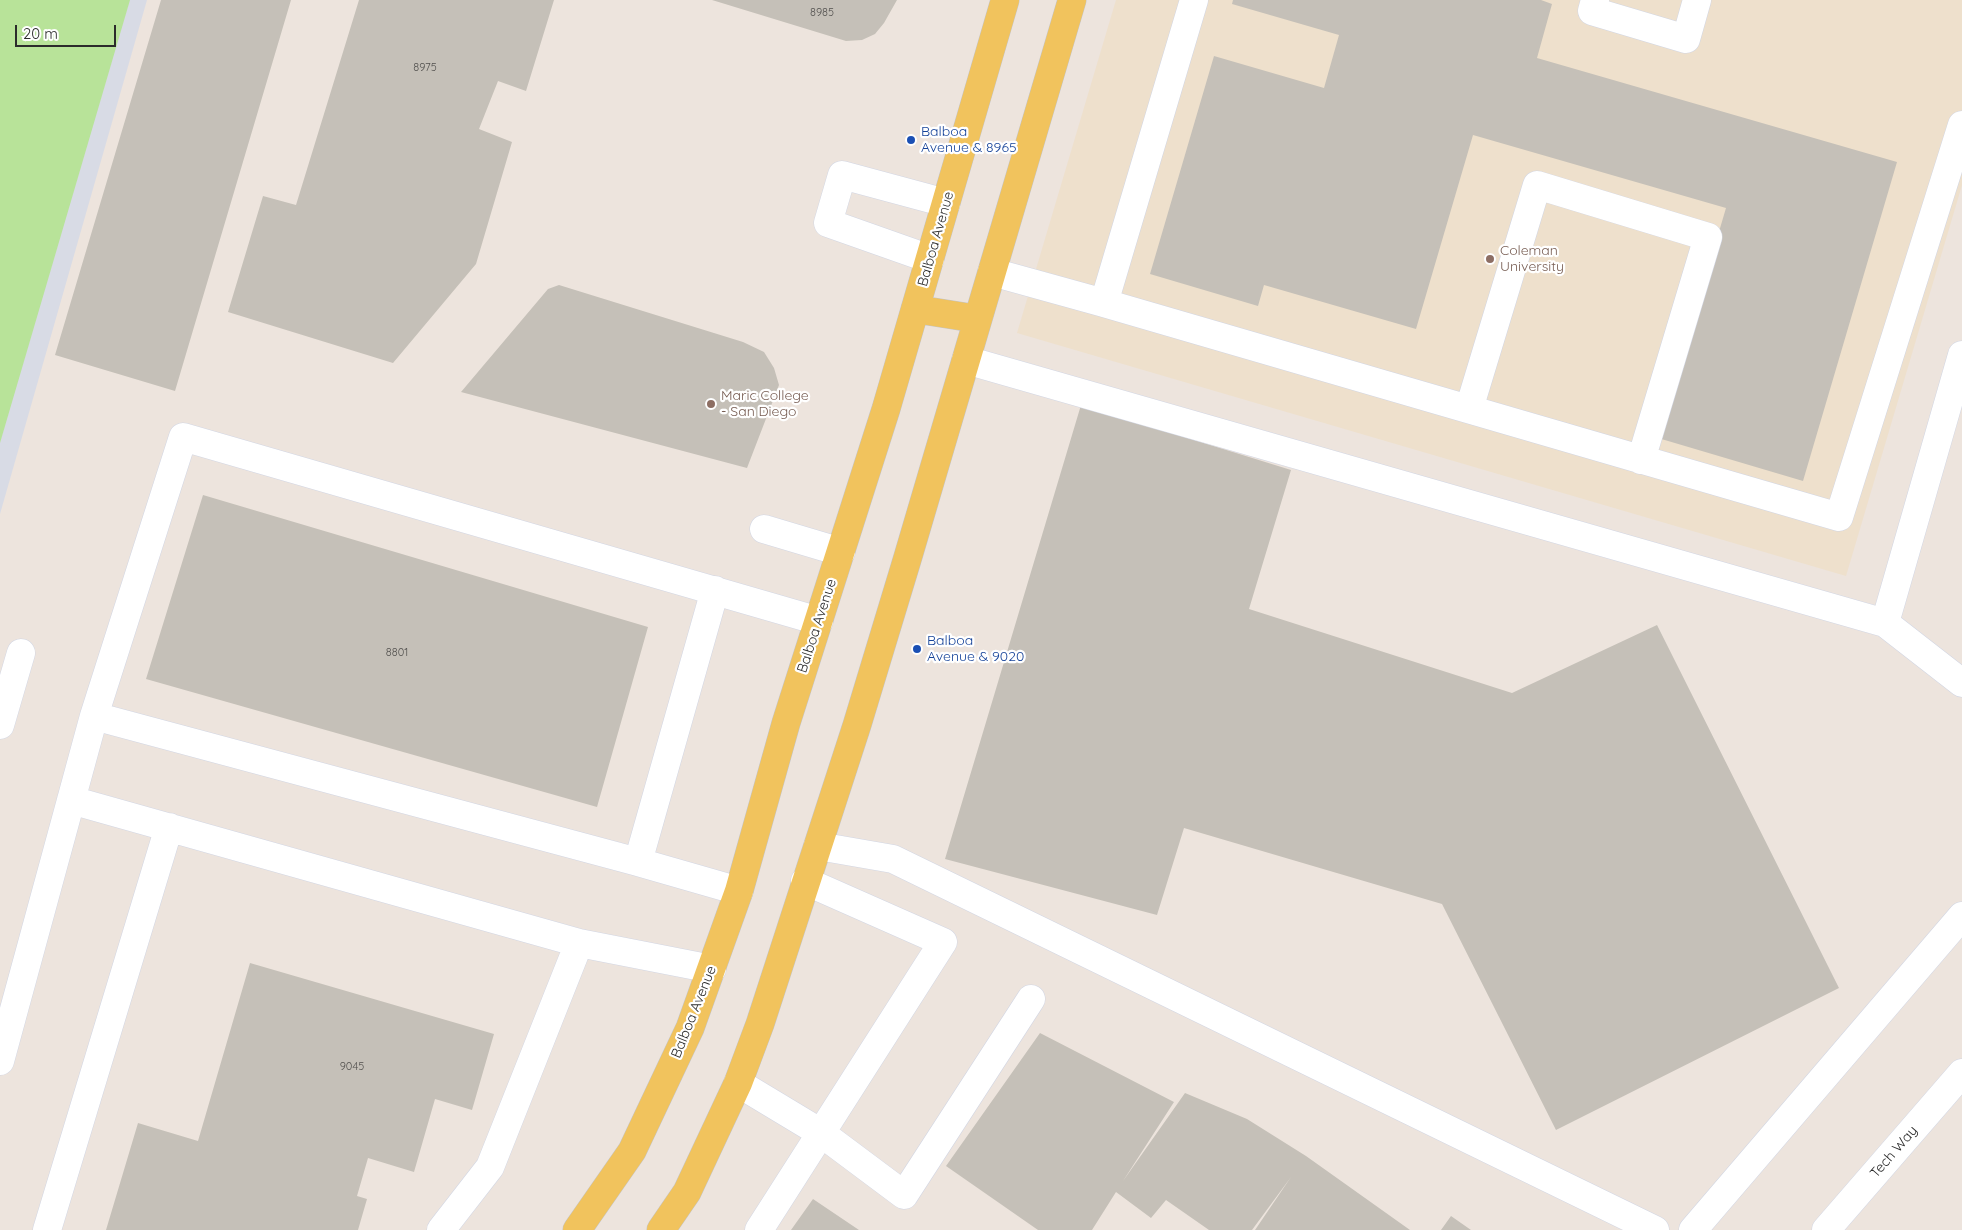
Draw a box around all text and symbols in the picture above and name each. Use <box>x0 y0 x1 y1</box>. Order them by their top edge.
house number: 8985 <box>810 6 834 20</box>
scale bar <box>18 15 119 47</box>
text: 20 m <box>23 24 58 43</box>
house number: 8975 <box>413 61 437 75</box>
place label: Balboa Avenue & 8965 <box>921 124 1017 156</box>
marker: Balboa Avenue & 8965 <box>905 134 917 146</box>
street label: Balboa Avenue <box>914 190 958 288</box>
place label: Coleman University <box>1500 243 1564 276</box>
marker: Coleman University <box>1484 253 1496 265</box>
place label: Maric College - San Diego <box>721 388 809 421</box>
marker: Maric College - San Diego <box>705 398 717 410</box>
street label: Balboa Avenue <box>794 577 840 675</box>
place label: Balboa Avenue & 9020 <box>927 633 1024 666</box>
marker: Balboa Avenue & 9020 <box>911 643 923 655</box>
house number: 8801 <box>386 646 408 660</box>
street label: Balboa Avenue <box>668 963 720 1061</box>
house number: 9045 <box>340 1060 364 1074</box>
street label: Tech Way <box>1867 1123 1921 1181</box>

